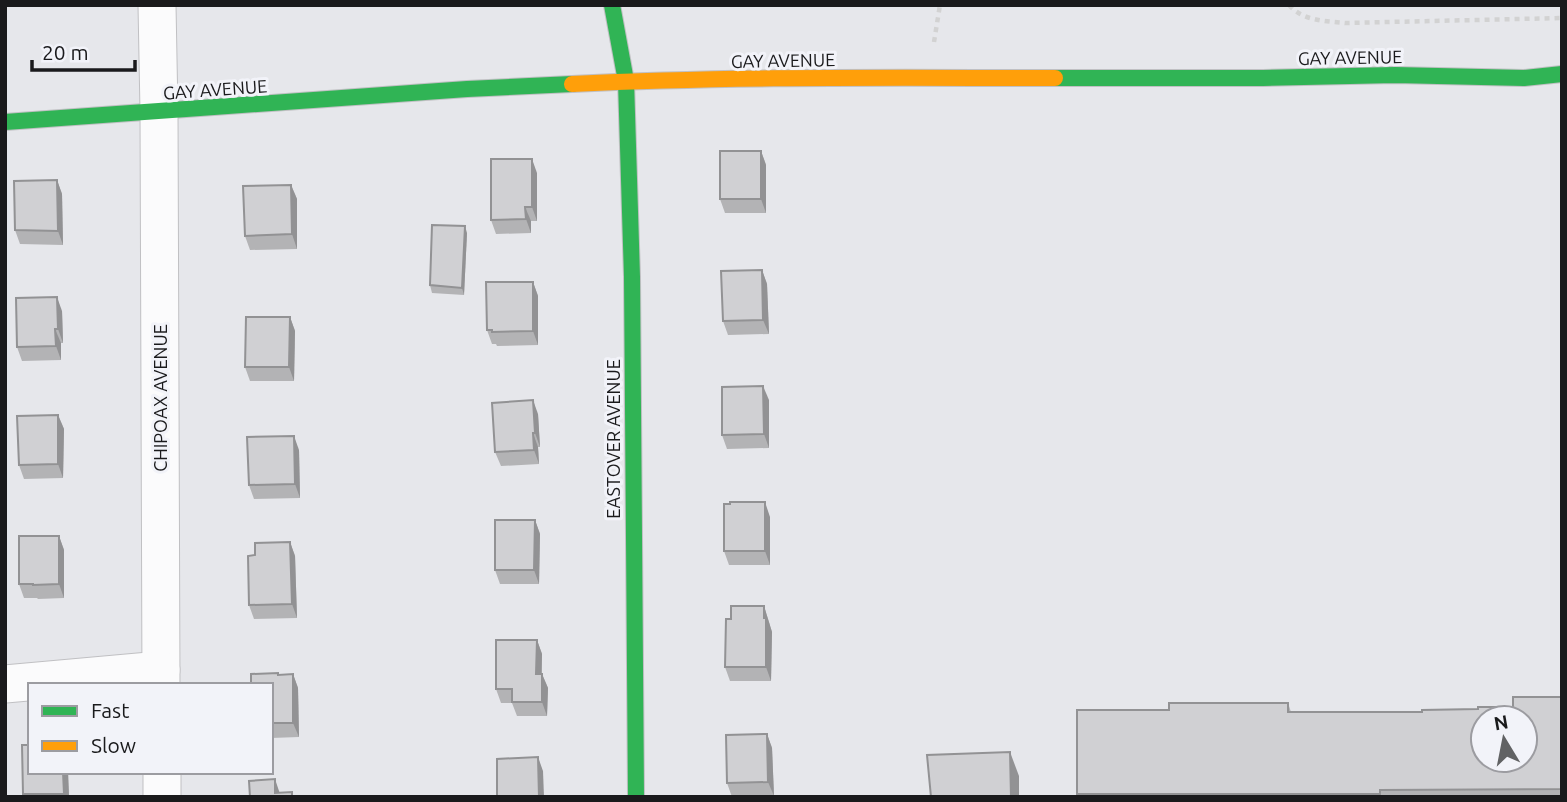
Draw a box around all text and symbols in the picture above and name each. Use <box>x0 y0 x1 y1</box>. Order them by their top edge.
scale bar <box>32 28 135 72</box>
text: 20 m <box>42 40 89 64</box>
street label: GAY AVENUE <box>1298 46 1402 68</box>
street label: GAY AVENUE <box>731 49 835 71</box>
street label: GAY AVENUE <box>162 75 268 103</box>
street label: CHIPOAX AVENUE <box>150 324 170 472</box>
street label: EASTOVER AVENUE <box>603 359 623 519</box>
legend <box>28 683 273 774</box>
text: Fast <box>91 698 129 722</box>
north arrow <box>1469 704 1539 774</box>
text: N <box>1492 710 1510 734</box>
text: Slow <box>91 733 136 757</box>

